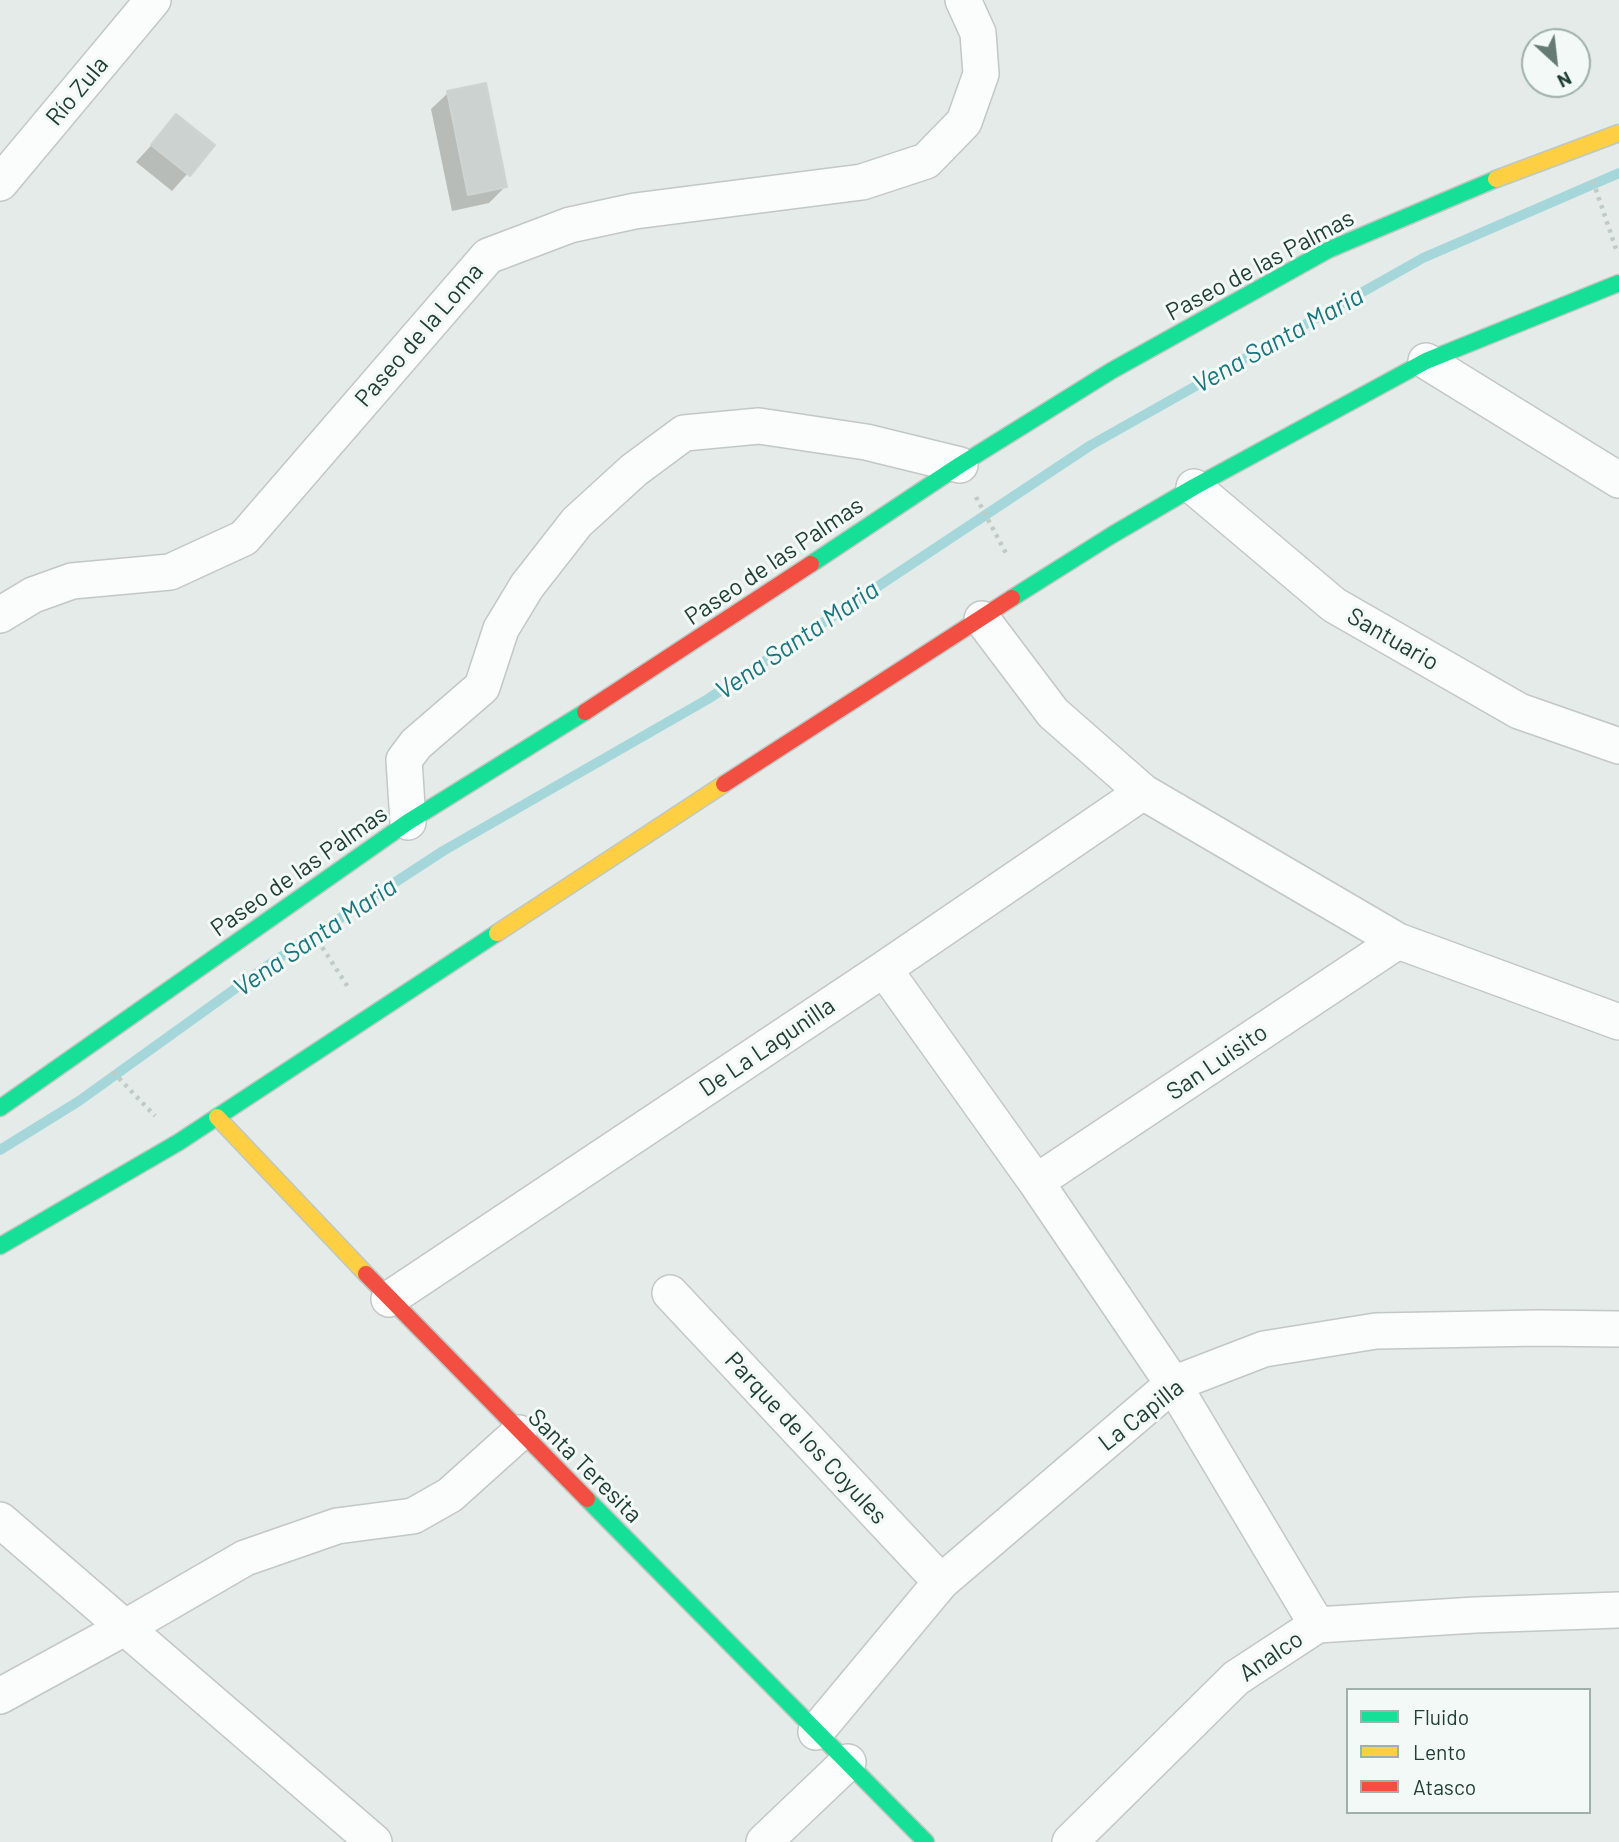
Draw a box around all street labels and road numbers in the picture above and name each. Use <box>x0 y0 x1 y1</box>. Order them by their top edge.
street label: Río Zula <box>40 51 114 131</box>
street label: Paseo de las Palmas <box>1161 203 1359 327</box>
street label: Paseo de la Loma <box>349 257 489 413</box>
street label: Paseo de las Palmas <box>679 491 869 631</box>
street label: Santuario <box>1342 601 1444 677</box>
street label: Paseo de las Palmas <box>205 799 393 943</box>
street label: De La Lagunilla <box>694 991 840 1103</box>
street label: San Luisito <box>1161 1018 1273 1106</box>
street label: Parque de los Coyules <box>719 1346 893 1530</box>
street label: La Capilla <box>1093 1373 1189 1457</box>
street label: Santa Teresita <box>522 1403 648 1529</box>
street label: Analco <box>1234 1624 1308 1688</box>

